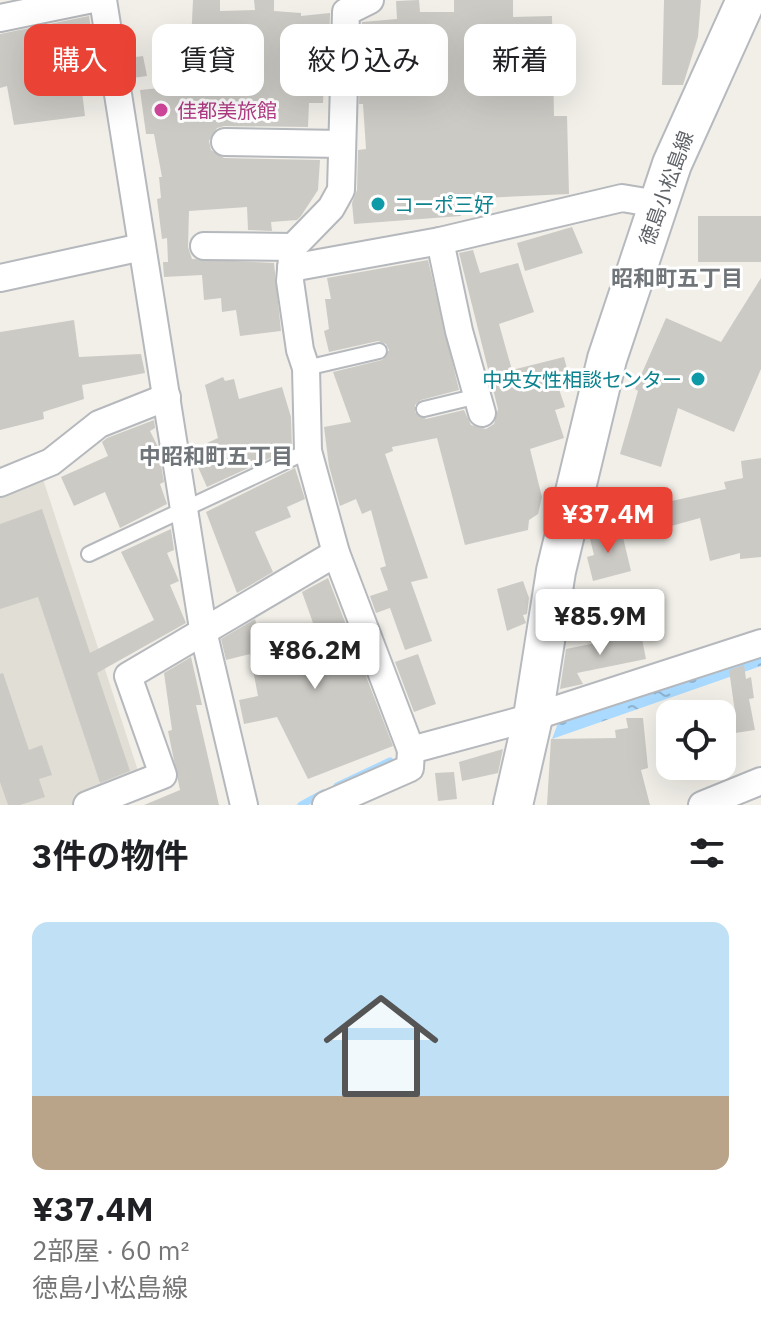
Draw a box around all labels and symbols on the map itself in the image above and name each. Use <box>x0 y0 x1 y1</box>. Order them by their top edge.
place label: 佳都美旅館 <box>177 97 277 124</box>
marker: 佳都美旅館 <box>152 101 170 119</box>
street label: 徳島小松島線 <box>633 127 699 249</box>
place label: コーポ三好 <box>394 191 494 218</box>
marker: コーポ三好 <box>369 195 387 213</box>
district label: 昭和町五丁目 <box>611 263 743 292</box>
place label: 中央女性相談センター <box>482 366 682 393</box>
marker: 中央女性相談センター <box>689 370 707 388</box>
district label: 中昭和町五丁目 <box>139 441 293 470</box>
pin: ¥37.4M <box>543 487 673 555</box>
pin: ¥85.9M <box>535 589 665 657</box>
pin: ¥86.2M <box>250 623 380 691</box>

